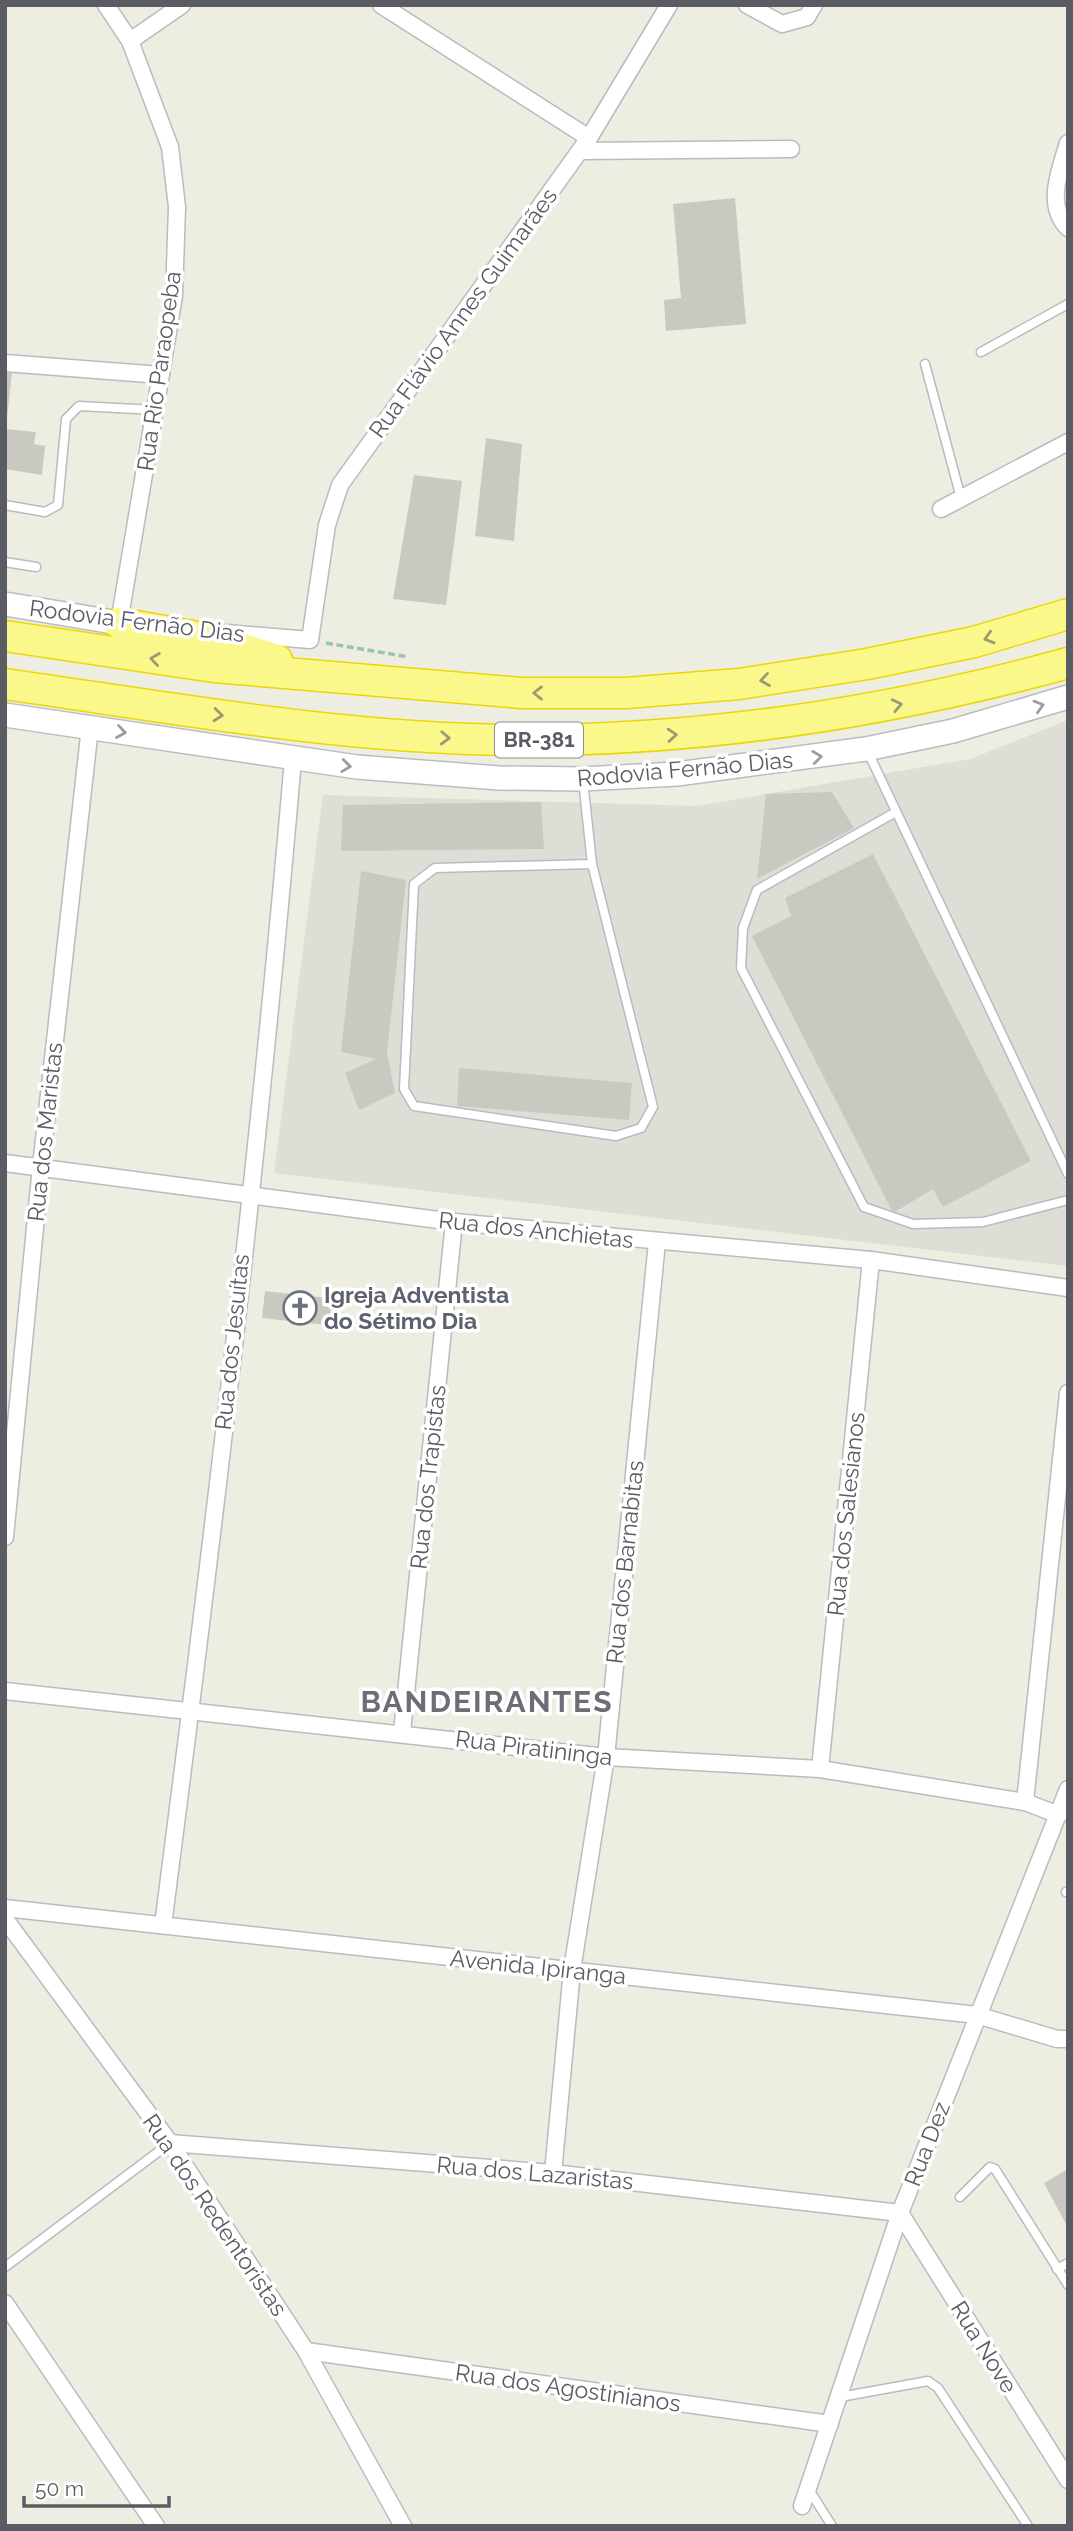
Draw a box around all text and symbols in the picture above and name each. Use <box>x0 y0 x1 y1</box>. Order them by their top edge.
street label: Rua Flávio Annes Guimarães <box>363 183 562 443</box>
street label: Rua Rio Paraopeba <box>131 269 186 473</box>
street label: Rodovia Fernão Dias <box>28 594 246 647</box>
one-way arrow <box>983 630 995 644</box>
one-way arrow <box>150 651 161 666</box>
one-way arrow <box>759 672 771 687</box>
one-way arrow <box>532 685 543 701</box>
one-way arrow <box>891 699 903 713</box>
one-way arrow <box>1032 700 1044 714</box>
one-way arrow <box>213 707 224 722</box>
road number: BR-381 <box>495 722 583 758</box>
one-way arrow <box>115 724 127 739</box>
one-way arrow <box>667 728 678 743</box>
one-way arrow <box>439 730 450 745</box>
street label: Rodovia Fernão Dias <box>576 746 794 791</box>
one-way arrow <box>811 749 823 764</box>
one-way arrow <box>340 758 352 773</box>
street label: Rua dos Maristas <box>22 1041 67 1223</box>
street label: Rua dos Anchietas <box>437 1206 635 1253</box>
street label: Rua dos Jesuítas <box>209 1253 254 1431</box>
place label: Igreja Adventista do Sétimo Dia <box>324 1281 509 1334</box>
church icon: Igreja Adventista do Sétimo Dia <box>281 1289 319 1327</box>
street label: Rua dos Trapistas <box>404 1383 451 1571</box>
street label: Rua dos Salesianos <box>821 1411 870 1617</box>
street label: Rua dos Barnabitas <box>600 1459 649 1665</box>
district label: BANDEIRANTES <box>360 1684 614 1719</box>
street label: Rua Piratininga <box>454 1724 614 1771</box>
street label: Avenida Ipiranga <box>449 1944 627 1989</box>
street label: Rua Dez <box>898 2098 955 2190</box>
street label: Rua dos Redentoristas <box>138 2109 293 2321</box>
street label: Rua dos Lazaristas <box>436 2150 634 2195</box>
street label: Rua Nove <box>946 2296 1023 2398</box>
street label: Rua dos Agostinianos <box>454 2358 682 2417</box>
scale bar <box>24 2464 170 2508</box>
text: 50 m <box>35 2476 84 2501</box>

